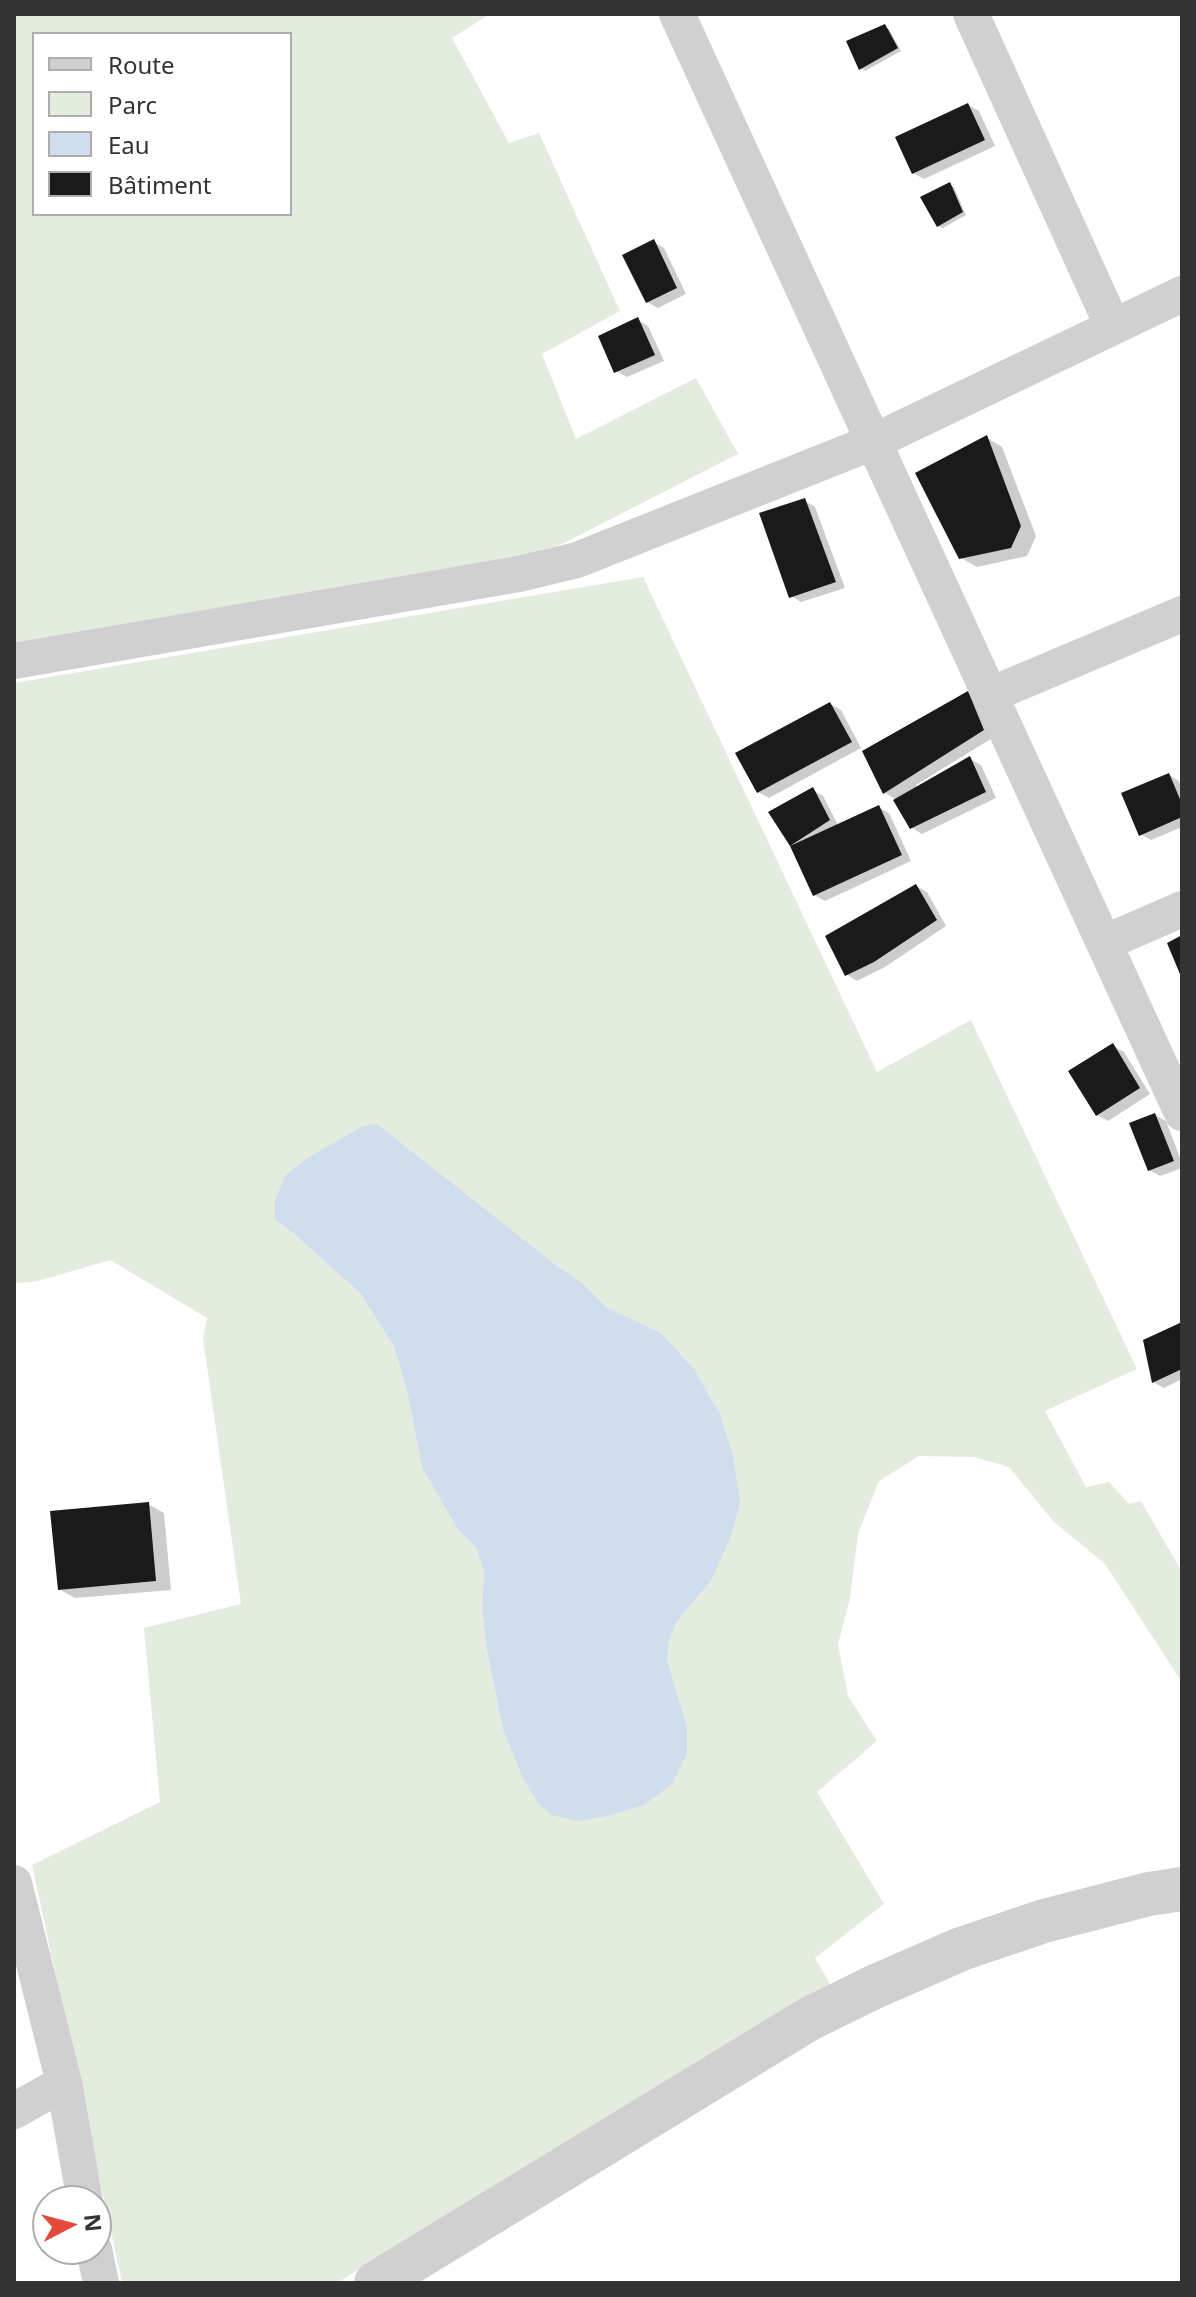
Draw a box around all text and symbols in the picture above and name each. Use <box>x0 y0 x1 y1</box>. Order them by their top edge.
legend <box>32 32 292 216</box>
text: Route <box>108 48 174 81</box>
text: Parc <box>108 88 157 121</box>
text: Eau <box>108 128 150 161</box>
text: Bâtiment <box>108 168 211 201</box>
north arrow <box>32 2185 112 2265</box>
text: N <box>78 2212 110 2233</box>

